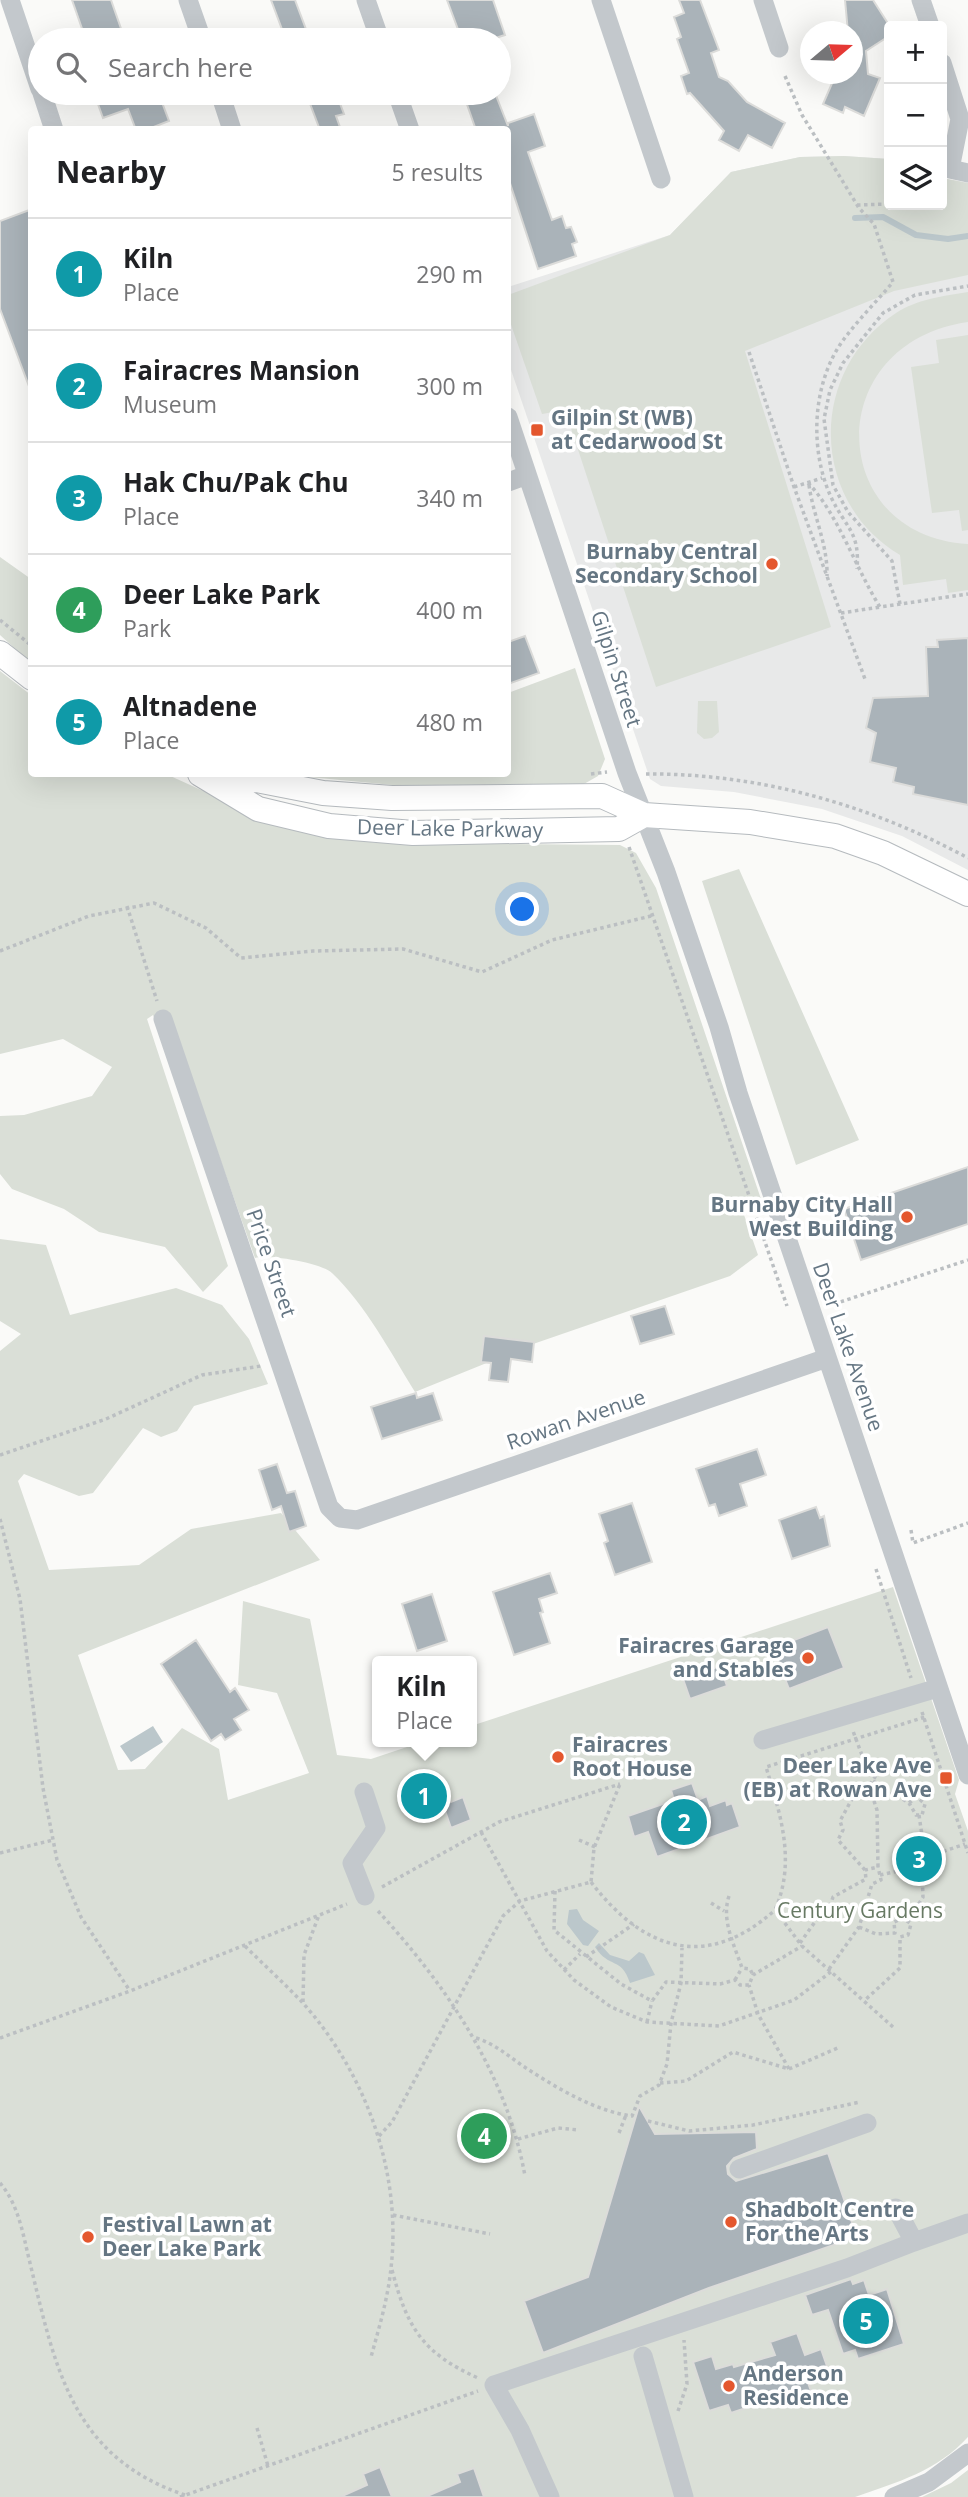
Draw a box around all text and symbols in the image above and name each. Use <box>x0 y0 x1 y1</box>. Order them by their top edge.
north arrow <box>800 21 863 84</box>
map controls <box>884 21 947 210</box>
button: + <box>884 21 947 84</box>
search box <box>28 28 511 105</box>
icon: search <box>52 48 90 86</box>
text: Search here <box>108 49 253 85</box>
button: − <box>884 84 947 147</box>
button: layers <box>884 147 947 210</box>
text: Nearby <box>56 151 166 192</box>
text: 5 results <box>392 156 483 188</box>
text: Kiln <box>123 240 173 276</box>
text: 1 <box>72 258 86 290</box>
text: 290 m <box>416 258 483 290</box>
text: Place <box>123 276 179 308</box>
text: Fairacres Mansion <box>123 352 360 388</box>
text: 2 <box>72 370 86 402</box>
text: 300 m <box>416 370 483 402</box>
text: Museum <box>123 388 217 420</box>
place label: Gilpin St (WB) at Cedarwood St <box>551 403 723 455</box>
marker: Gilpin St (WB) at Cedarwood St <box>529 422 545 438</box>
text: Hak Chu/Pak Chu <box>123 464 349 500</box>
text: 3 <box>72 482 86 514</box>
text: 340 m <box>416 482 483 514</box>
text: Place <box>123 500 179 532</box>
place label: Burnaby Central Secondary School <box>575 537 758 589</box>
marker: Burnaby Central Secondary School <box>764 556 780 572</box>
text: Deer Lake Park <box>123 576 320 612</box>
text: 4 <box>72 594 86 626</box>
text: 400 m <box>416 594 483 626</box>
street label: Gilpin Street <box>585 607 649 731</box>
text: Park <box>123 612 171 644</box>
text: Altnadene <box>123 688 257 724</box>
text: 5 <box>72 706 86 738</box>
text: 480 m <box>416 706 483 738</box>
text: Place <box>123 724 179 756</box>
street label: Deer Lake Parkway <box>357 812 544 844</box>
your location <box>505 892 539 926</box>
place label: Burnaby City Hall West Building <box>711 1190 893 1242</box>
street label: Price Street <box>240 1205 303 1320</box>
marker: Burnaby City Hall West Building <box>899 1209 915 1225</box>
street label: Deer Lake Avenue <box>807 1258 891 1435</box>
street label: Rowan Avenue <box>503 1382 649 1456</box>
place label: Fairacres Garage and Stables <box>618 1631 794 1683</box>
marker: Fairacres Garage and Stables <box>800 1650 816 1666</box>
popup <box>372 1656 477 1747</box>
text: Kiln <box>396 1668 447 1704</box>
text: Place <box>396 1704 453 1736</box>
place label: Fairacres Root House <box>572 1730 692 1782</box>
marker: Fairacres Root House <box>550 1749 566 1765</box>
place label: Deer Lake Ave (EB) at Rowan Ave <box>744 1751 932 1803</box>
pin: 1 <box>401 1770 447 1822</box>
marker: Deer Lake Ave (EB) at Rowan Ave <box>938 1770 954 1786</box>
pin: 2 <box>661 1796 707 1848</box>
pin: 3 <box>896 1833 942 1885</box>
park label: Century Gardens <box>777 1896 943 1924</box>
pin: 4 <box>461 2110 507 2162</box>
place label: Shadbolt Centre For the Arts <box>745 2195 914 2247</box>
place label: Festival Lawn at Deer Lake Park <box>102 2210 272 2262</box>
marker: Shadbolt Centre For the Arts <box>723 2214 739 2230</box>
marker: Festival Lawn at Deer Lake Park <box>80 2229 96 2245</box>
pin: 5 <box>843 2295 889 2347</box>
place label: Anderson Residence <box>743 2359 849 2411</box>
marker: Anderson Residence <box>721 2378 737 2394</box>

